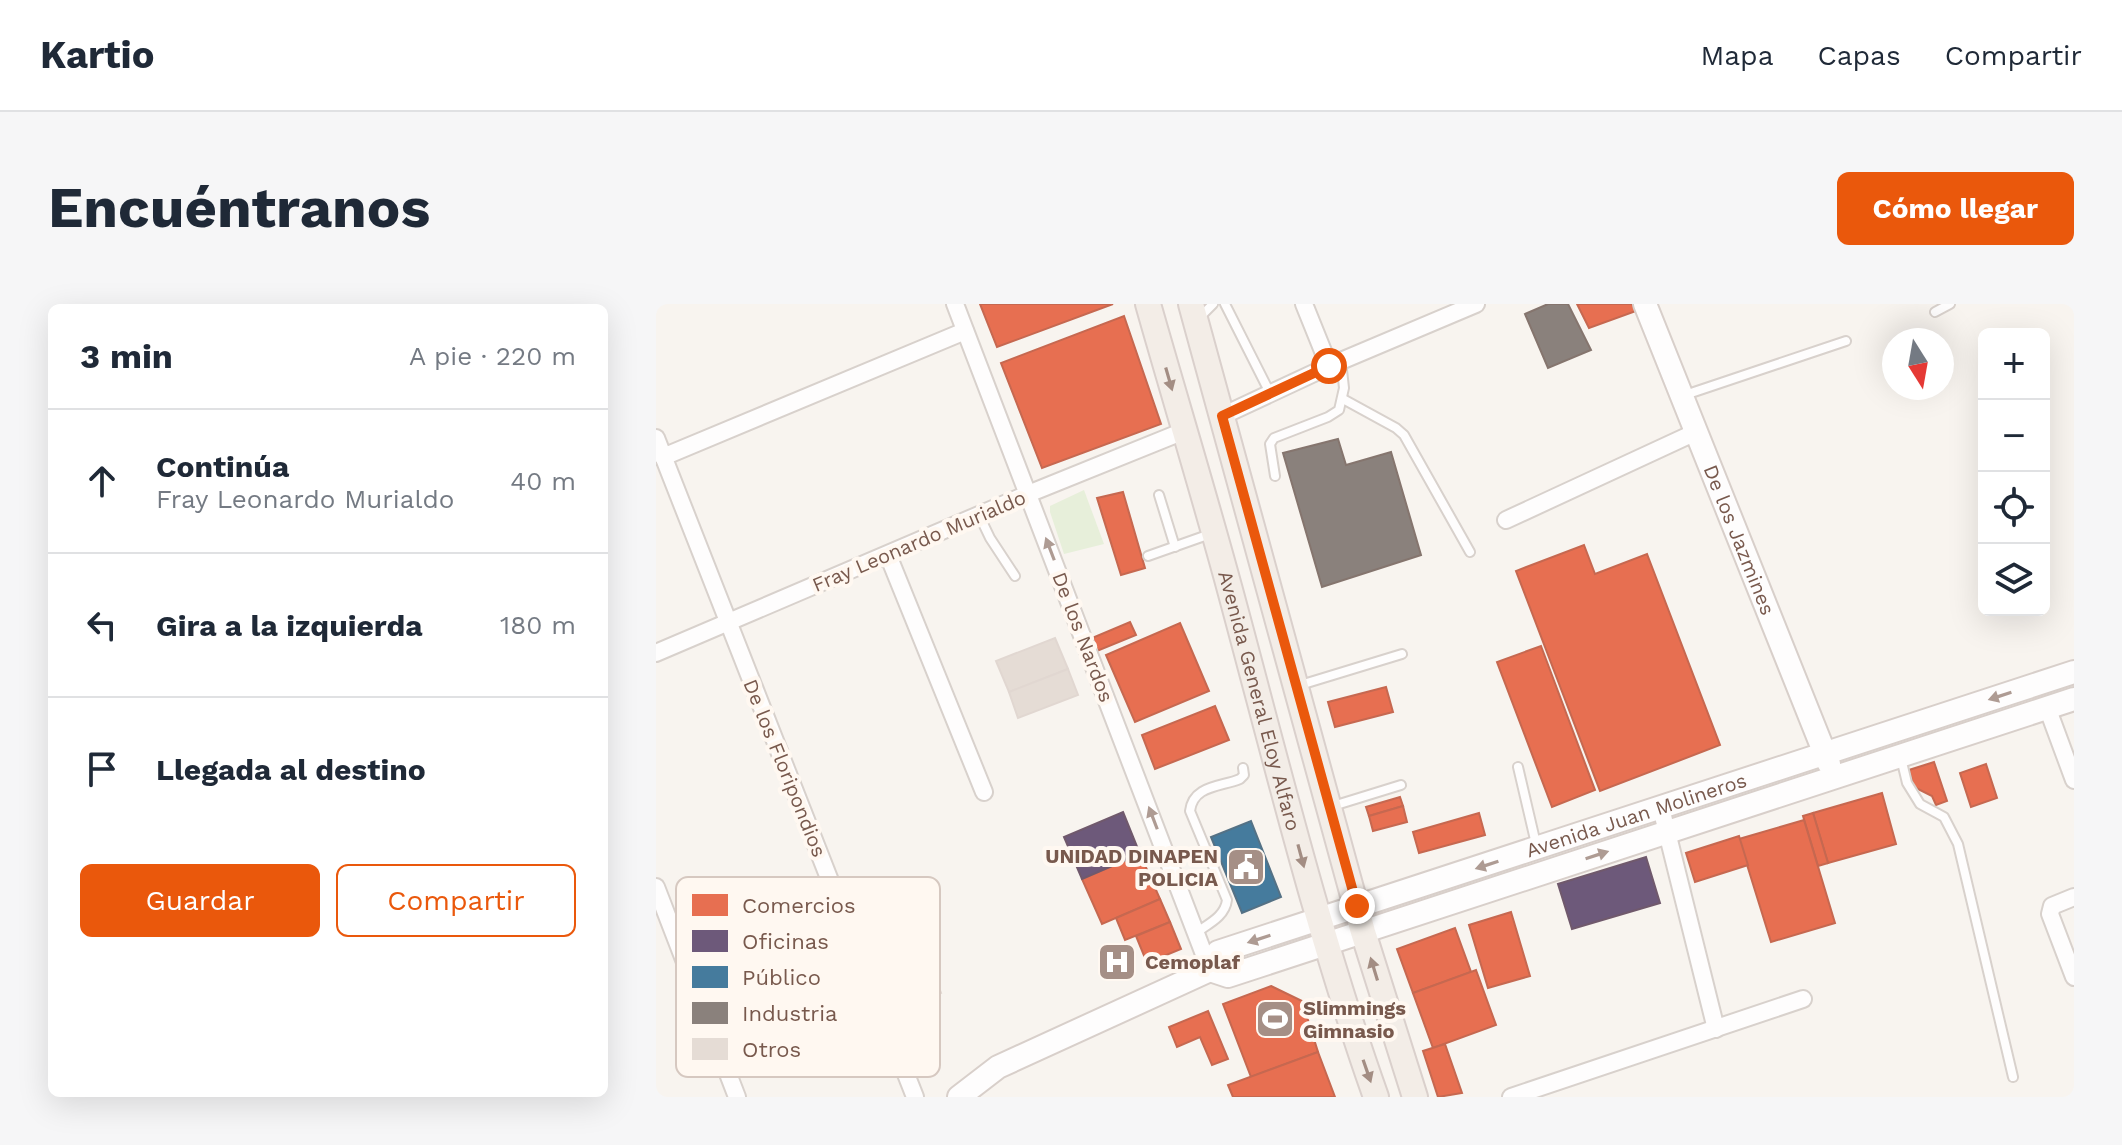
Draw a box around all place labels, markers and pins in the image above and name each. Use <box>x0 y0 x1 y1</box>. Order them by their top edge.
place label: UNIDAD DINAPEN POLICIA <box>1045 844 1218 891</box>
public building icon: UNIDAD DINAPEN POLICIA <box>1225 846 1267 888</box>
hospital icon: Cemoplaf <box>1096 941 1138 983</box>
place label: Cemoplaf <box>1145 950 1241 974</box>
place label: Slimmings Gimnasio <box>1303 996 1406 1043</box>
sports icon: Slimmings Gimnasio <box>1254 998 1296 1040</box>

